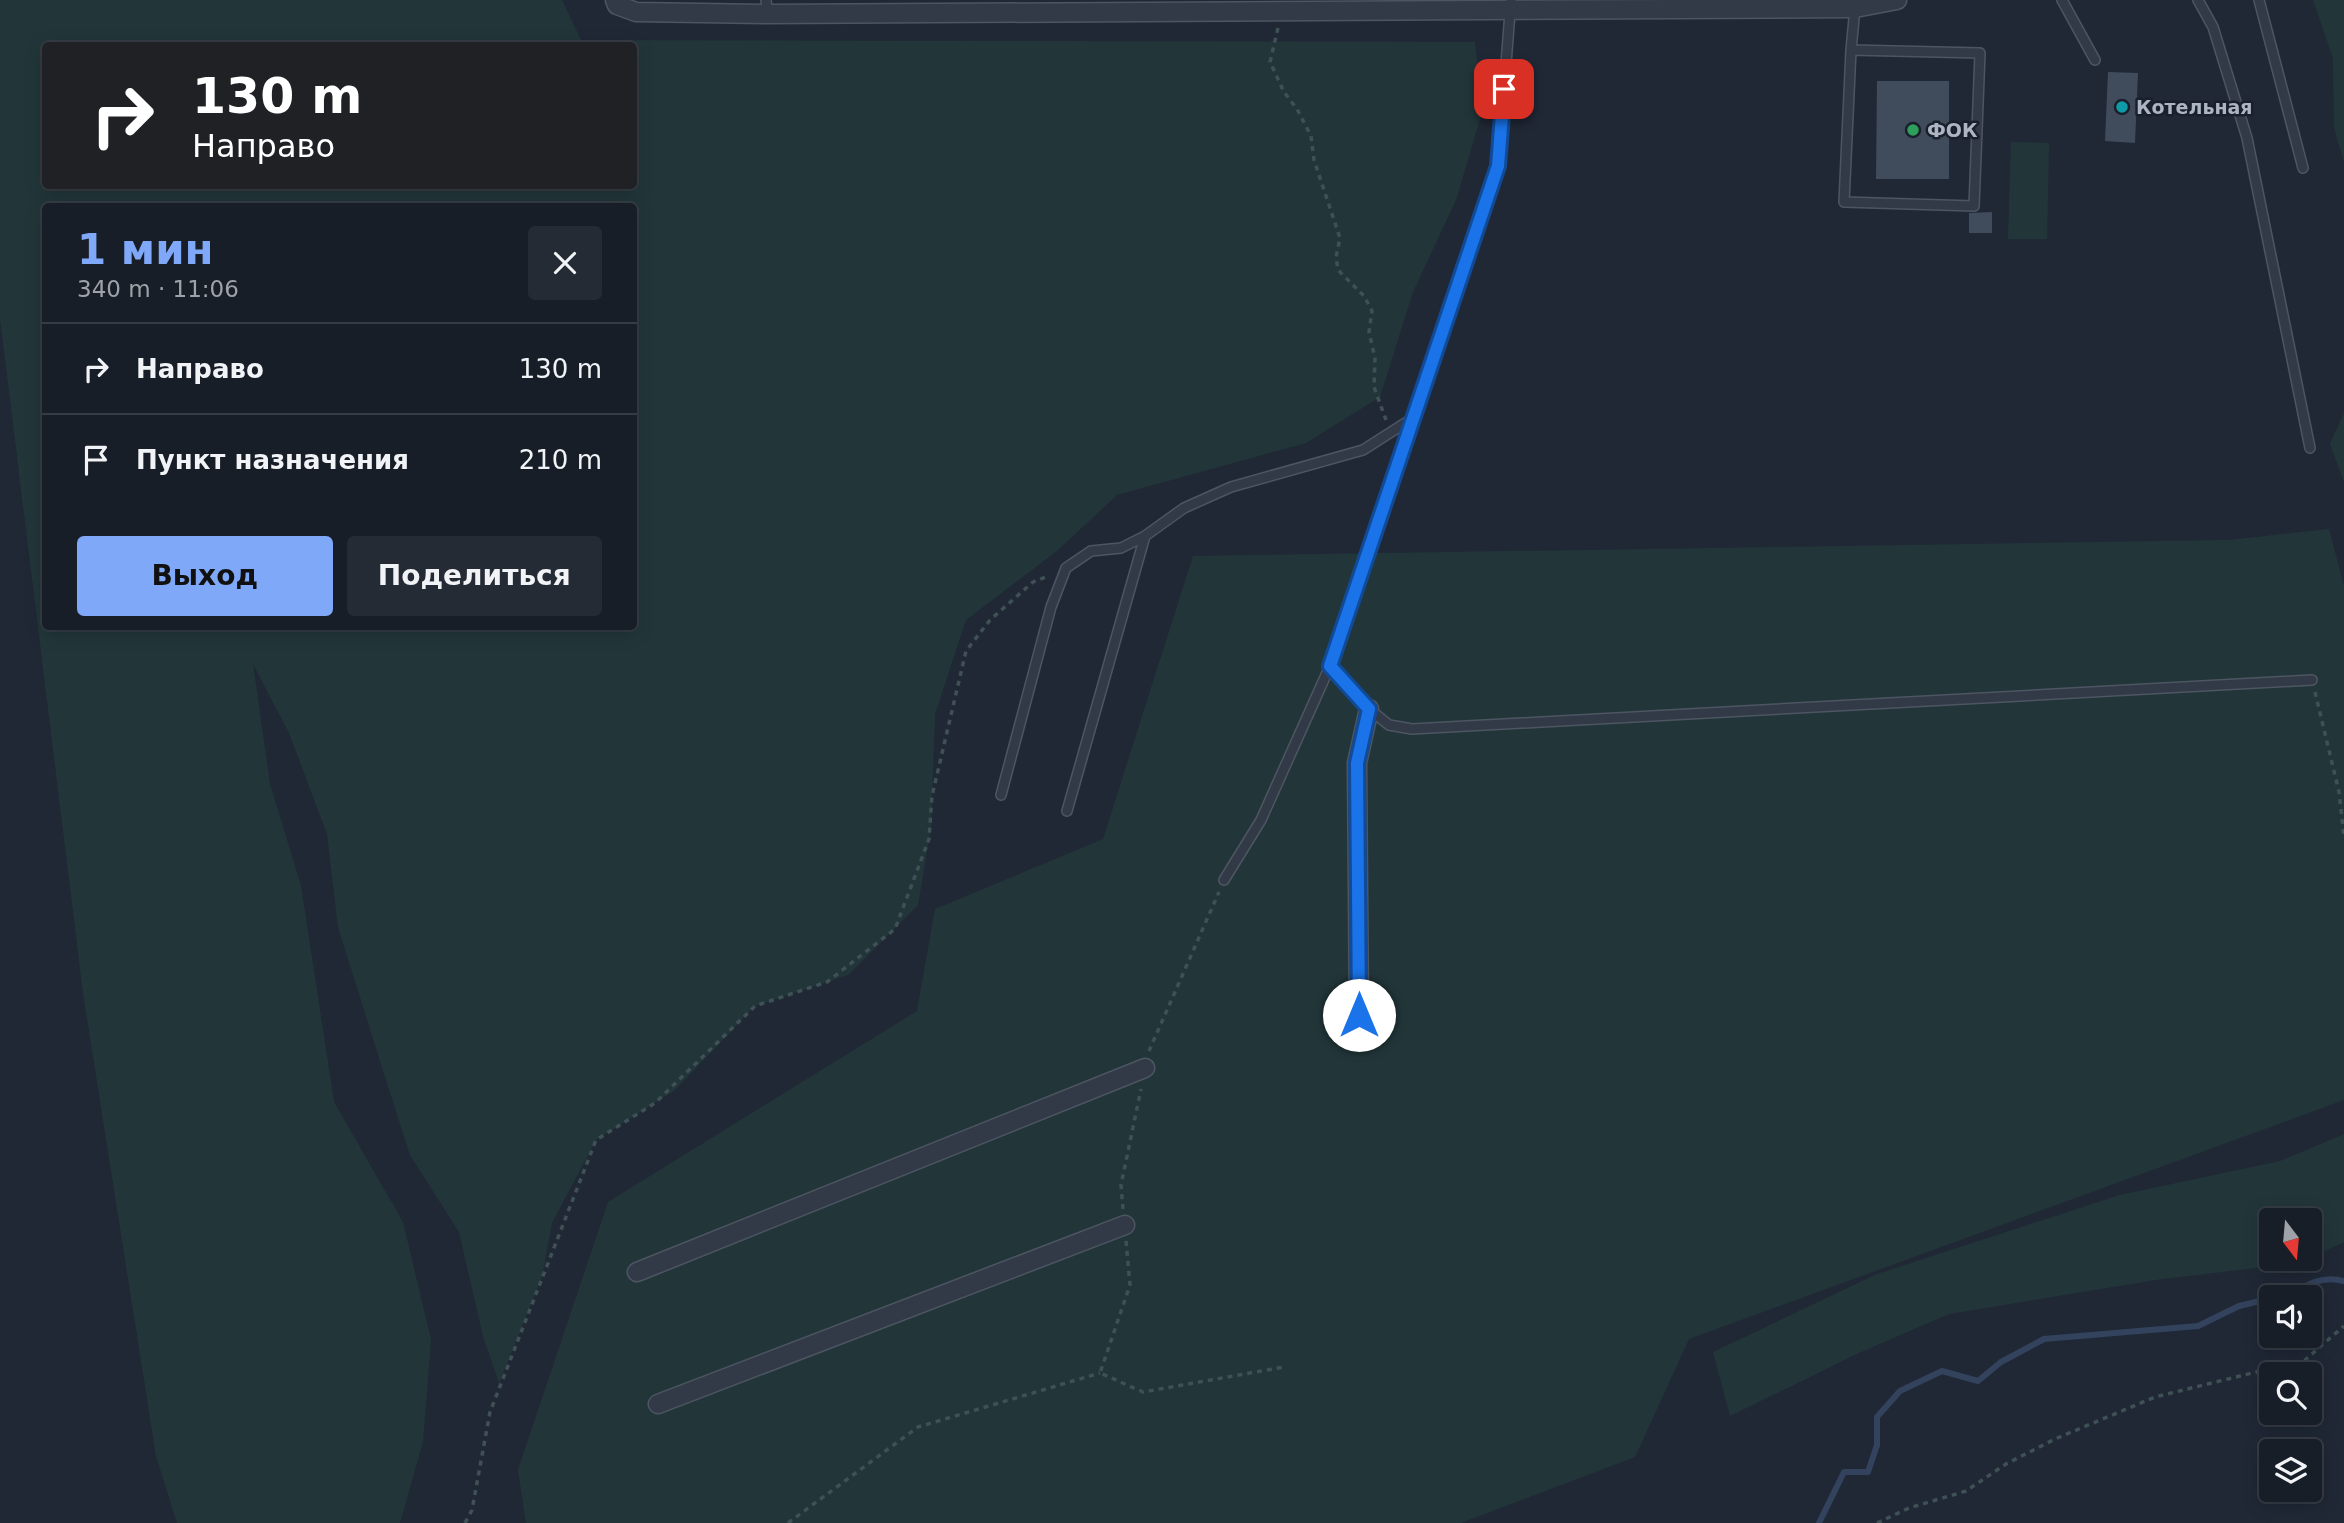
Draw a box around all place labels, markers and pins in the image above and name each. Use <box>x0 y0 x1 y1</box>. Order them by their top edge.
pin <box>1474 59 1534 119</box>
place label: Котельная <box>2136 96 2253 118</box>
marker: Котельная <box>2114 99 2130 115</box>
place label: ФОК <box>1927 119 1978 141</box>
marker: ФОК <box>1905 122 1921 138</box>

